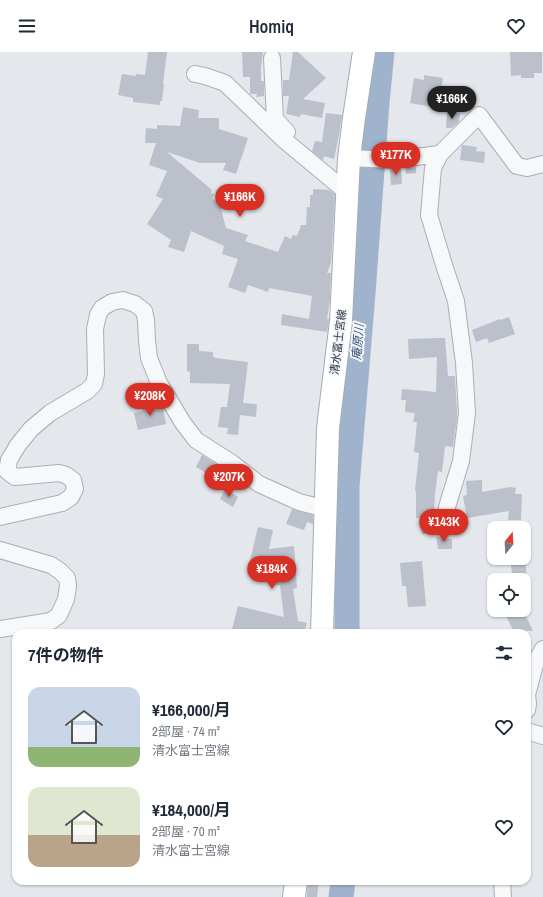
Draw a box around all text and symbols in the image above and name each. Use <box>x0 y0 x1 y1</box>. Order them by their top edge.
text: Homiq <box>249 14 294 39</box>
icon: menu <box>16 15 38 37</box>
icon: heart <box>505 15 527 37</box>
pin: ¥166K <box>424 86 480 120</box>
text: ¥166K <box>436 90 468 107</box>
pin: ¥177K <box>368 142 424 176</box>
text: ¥177K <box>380 146 412 163</box>
pin: ¥166K <box>212 184 268 218</box>
text: ¥166K <box>224 188 256 205</box>
street label: 清水富士宮線 <box>327 308 349 376</box>
water label: 庵原川 <box>348 321 368 361</box>
pin: ¥208K <box>122 383 178 417</box>
text: ¥208K <box>134 387 166 404</box>
pin: ¥207K <box>201 464 257 498</box>
text: ¥207K <box>213 468 245 485</box>
pin: ¥143K <box>416 509 472 543</box>
text: ¥143K <box>428 513 460 530</box>
north arrow <box>487 521 531 565</box>
map controls <box>487 521 531 617</box>
pin: ¥184K <box>244 556 300 590</box>
text: ¥184K <box>256 560 288 577</box>
button: locate <box>487 573 531 617</box>
icon: filters <box>493 642 515 664</box>
text: 7件の物件 <box>28 643 104 666</box>
text: ¥166,000/月 <box>152 698 231 721</box>
icon: home <box>60 703 108 751</box>
icon: heart <box>493 716 515 738</box>
text: 2部屋 · 74 m² <box>152 723 220 740</box>
text: 清水富士宮線 <box>152 742 230 759</box>
text: ¥184,000/月 <box>152 798 231 821</box>
icon: home <box>60 803 108 851</box>
icon: heart <box>493 816 515 838</box>
text: 2部屋 · 70 m² <box>152 823 220 840</box>
text: 清水富士宮線 <box>152 842 230 859</box>

